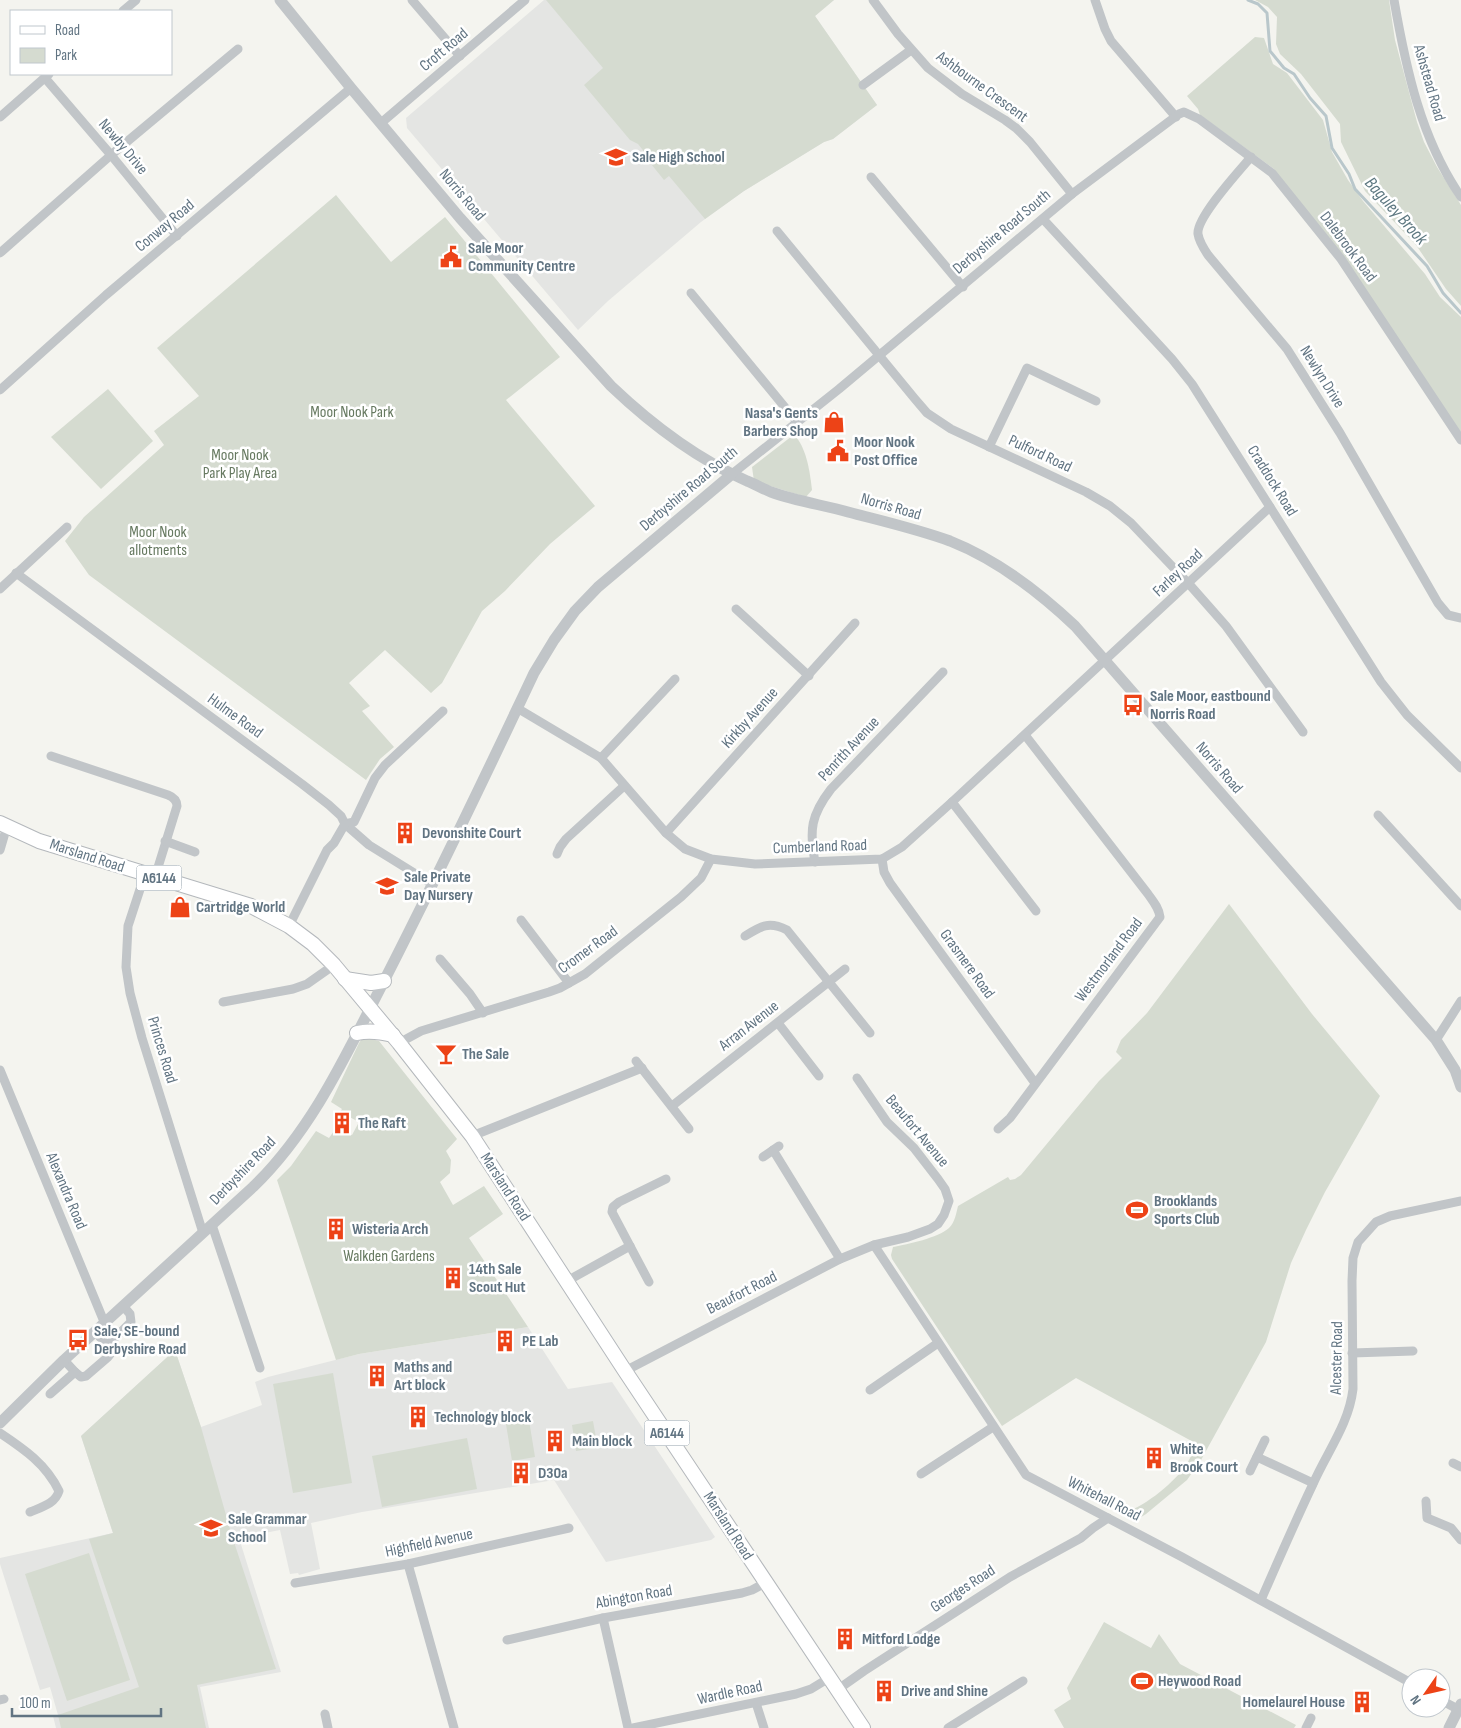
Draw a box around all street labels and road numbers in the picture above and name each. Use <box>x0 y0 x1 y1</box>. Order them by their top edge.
street label: Croft Road <box>416 24 472 76</box>
street label: Ashstead Road <box>1409 42 1449 123</box>
street label: Ashbourne Crescent <box>932 47 1032 127</box>
street label: Newby Drive <box>94 115 152 179</box>
street label: Norris Road <box>435 165 489 225</box>
street label: Derbyshire Road South <box>949 186 1055 278</box>
street label: Conway Road <box>132 196 198 256</box>
street label: Dalebrook Road <box>1315 208 1381 286</box>
street label: Newlyn Drive <box>1295 342 1349 412</box>
street label: Pulford Road <box>1005 431 1075 477</box>
street label: Craddock Road <box>1243 442 1301 520</box>
street label: Derbyshire Road South <box>636 443 742 535</box>
street label: Norris Road <box>859 489 923 525</box>
street label: Farley Road <box>1149 545 1207 601</box>
street label: Kirkby Avenue <box>718 684 782 752</box>
street label: Hulme Road <box>204 690 266 742</box>
street label: Penrith Avenue <box>814 713 884 785</box>
street label: Norris Road <box>1192 738 1246 798</box>
street label: Marsland Road <box>47 835 127 877</box>
street label: Cumberland Road <box>773 836 867 858</box>
road number: A6144 <box>136 866 182 890</box>
street label: Westmorland Road <box>1071 914 1147 1006</box>
street label: Cromer Road <box>554 922 622 978</box>
street label: Grasmere Road <box>936 926 998 1002</box>
street label: Arran Avenue <box>714 997 783 1056</box>
street label: Princes Road <box>143 1014 181 1086</box>
street label: Beaufort Avenue <box>881 1091 953 1171</box>
street label: Derbyshire Road <box>206 1133 280 1209</box>
street label: Alexandra Road <box>41 1149 91 1232</box>
street label: Marsland Road <box>476 1149 534 1225</box>
street label: Beaufort Road <box>704 1267 780 1319</box>
street label: Alcester Road <box>1327 1321 1347 1396</box>
road number: A6144 <box>644 1420 690 1446</box>
street label: Whitehall Road <box>1064 1472 1144 1526</box>
street label: Marsland Road <box>699 1488 757 1564</box>
street label: Highfield Avenue <box>383 1524 475 1562</box>
street label: Georges Road <box>927 1561 999 1617</box>
street label: Abington Road <box>593 1581 674 1613</box>
street label: Wardle Road <box>696 1677 764 1709</box>

